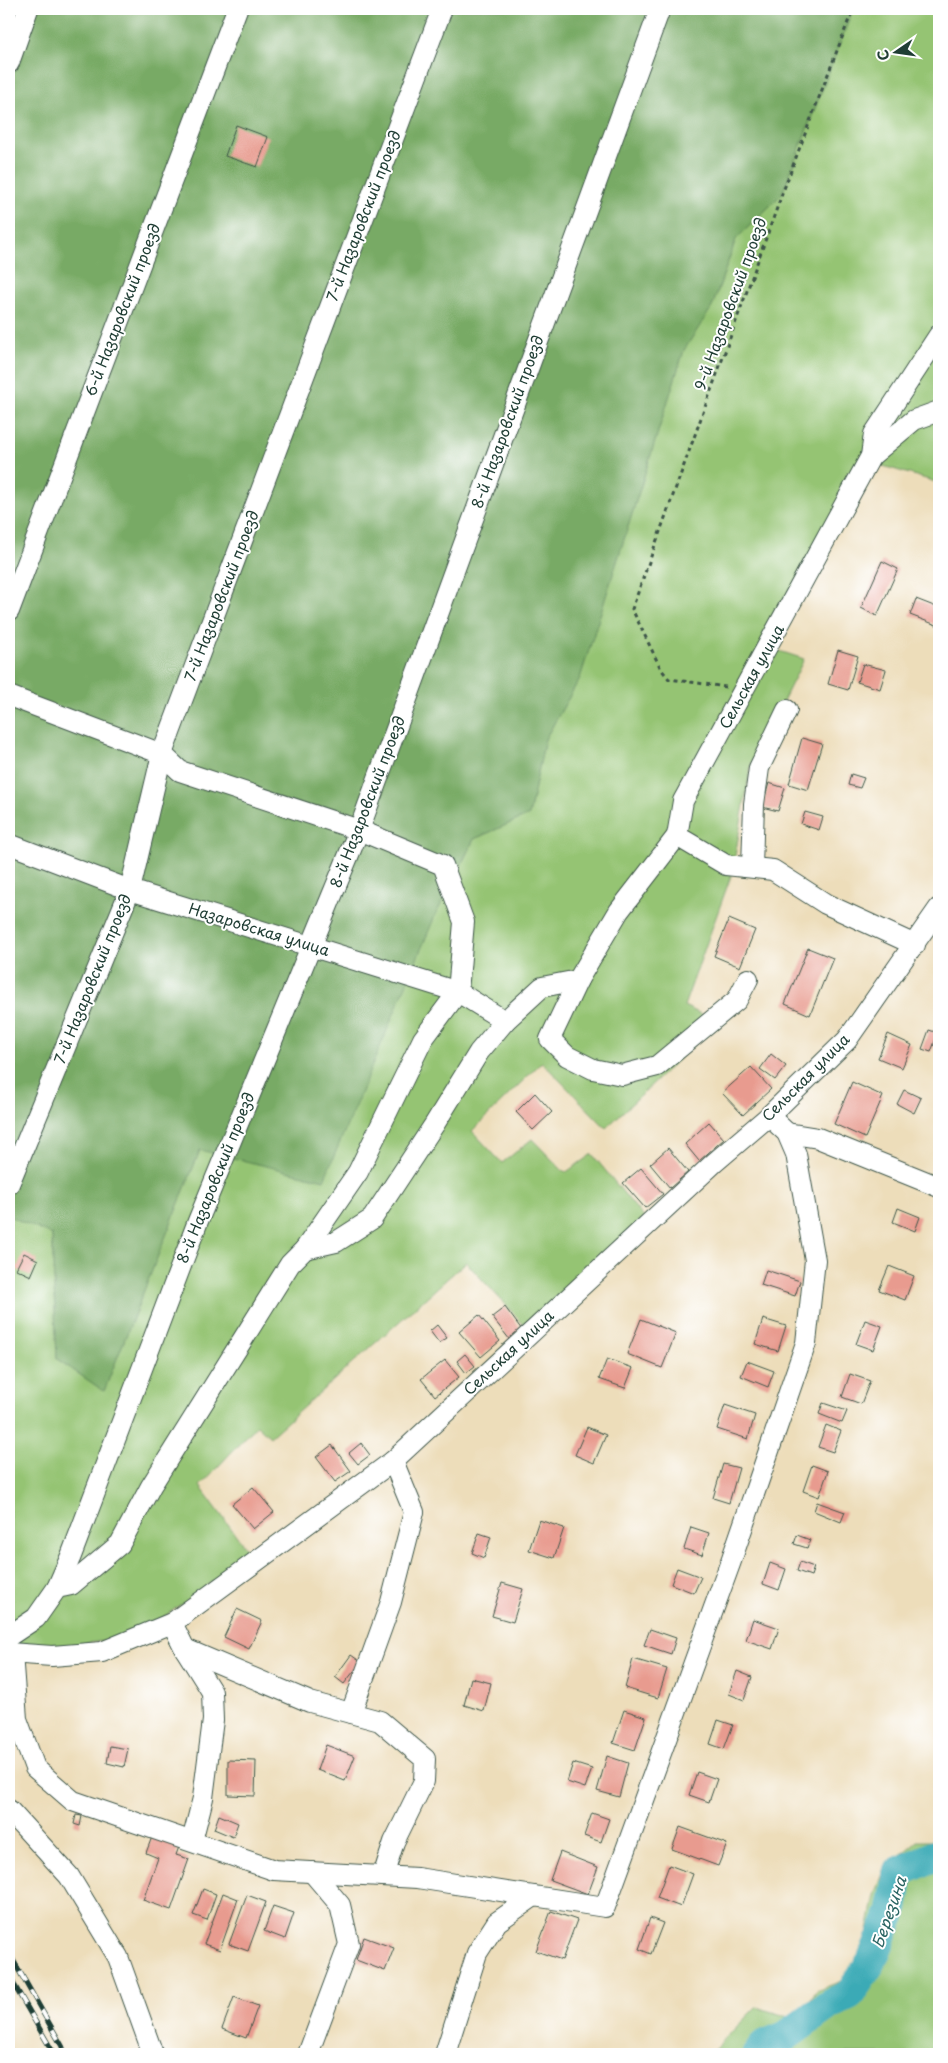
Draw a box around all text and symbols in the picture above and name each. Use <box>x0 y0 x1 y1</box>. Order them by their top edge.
north arrow <box>870 28 920 78</box>
text: С <box>871 48 894 63</box>
street label: 7-й Назаровский проезд <box>319 127 406 304</box>
street label: 9-й Назаровский проезд <box>688 214 772 393</box>
street label: 6-й Назаровский проезд <box>78 220 165 399</box>
street label: 8-й Назаровский проезд <box>465 332 549 511</box>
street label: 7-й Назаровский проезд <box>177 507 264 684</box>
street label: Сельская улица <box>712 619 789 733</box>
street label: 8-й Назаровский проезд <box>323 712 410 891</box>
street label: 7-й Назаровский проезд <box>47 890 136 1067</box>
street label: Назаровская улица <box>186 896 333 961</box>
street label: Сельская улица <box>756 1027 855 1126</box>
street label: 8-й Назаровский проезд <box>170 1088 259 1266</box>
street label: Сельская улица <box>458 1303 559 1400</box>
water label: Березина <box>865 1872 912 1951</box>

